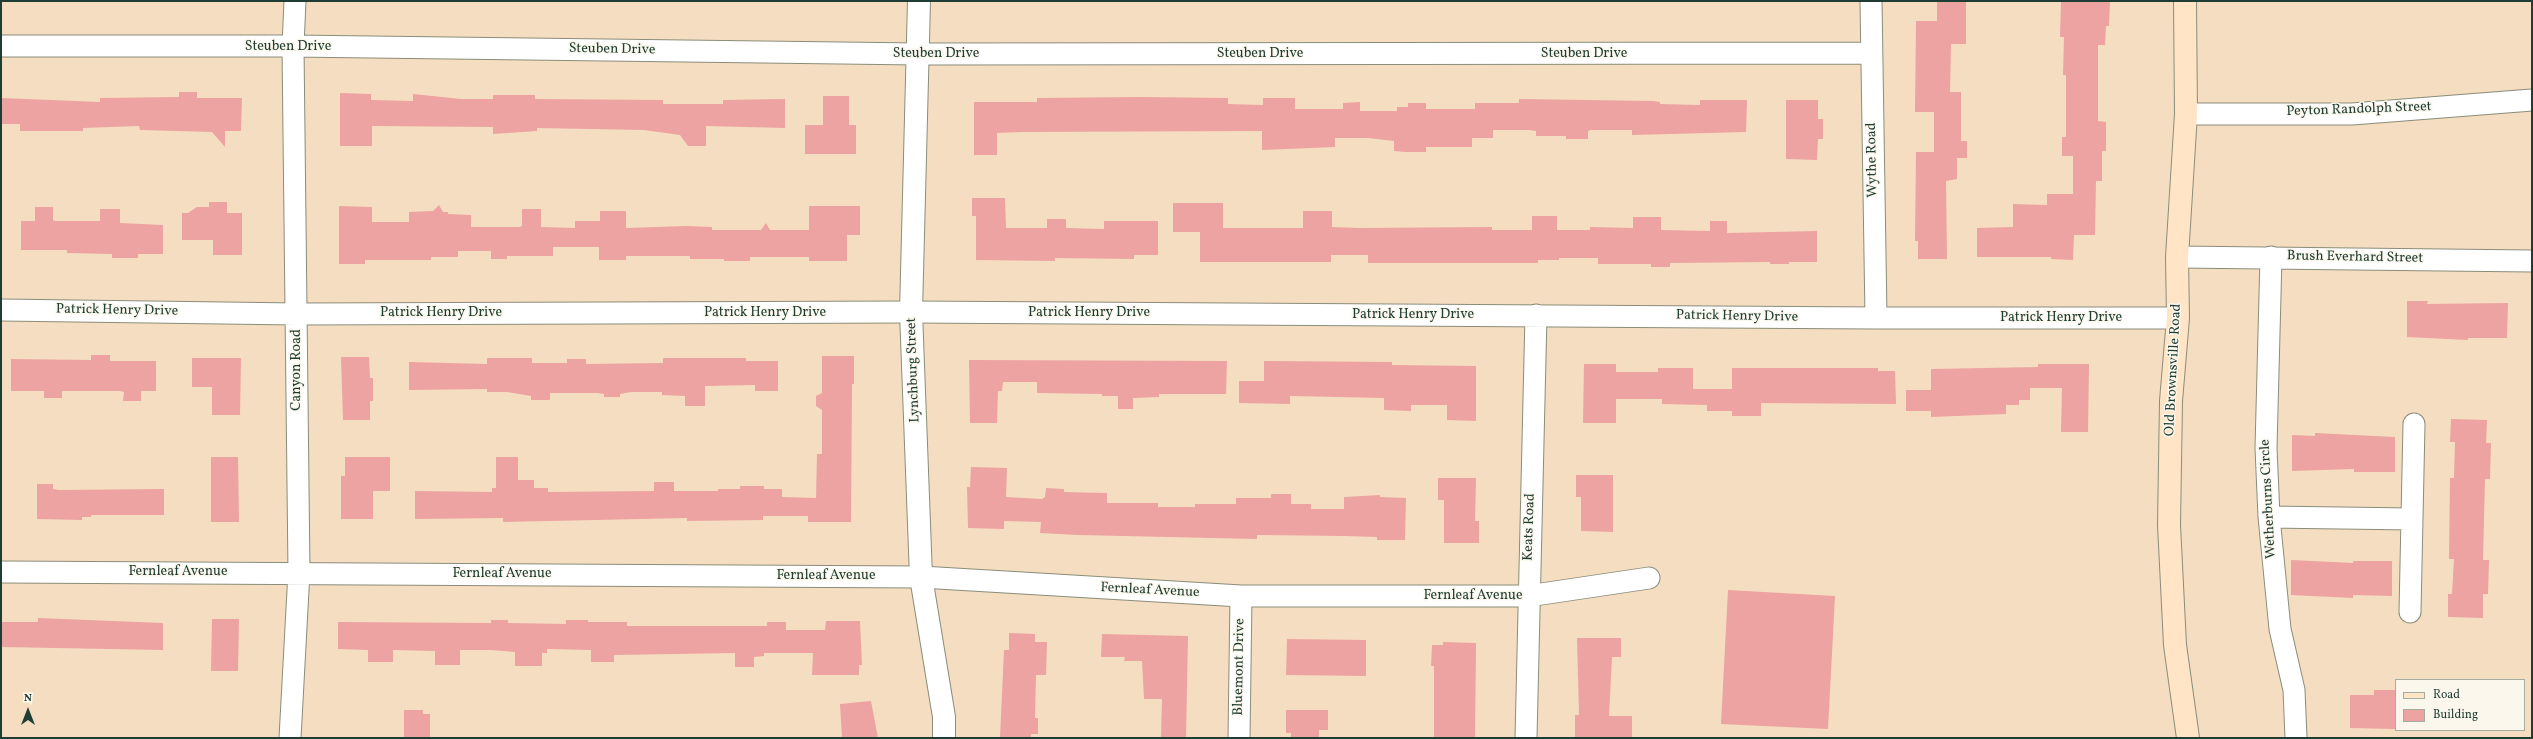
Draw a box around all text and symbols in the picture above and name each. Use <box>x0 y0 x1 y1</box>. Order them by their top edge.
street label: Steuben Drive <box>245 39 331 55</box>
street label: Steuben Drive <box>569 41 655 59</box>
street label: Steuben Drive <box>893 46 979 62</box>
street label: Steuben Drive <box>1217 46 1303 62</box>
street label: Steuben Drive <box>1541 46 1627 62</box>
street label: Peyton Randolph Street <box>2286 99 2432 121</box>
street label: Wythe Road <box>1864 122 1882 198</box>
street label: Brush Everhard Street <box>2287 248 2423 268</box>
street label: Patrick Henry Drive <box>56 302 178 320</box>
street label: Old Brownsville Road <box>2162 303 2186 437</box>
street label: Patrick Henry Drive <box>380 305 502 321</box>
street label: Patrick Henry Drive <box>704 305 826 321</box>
street label: Patrick Henry Drive <box>1028 305 1150 321</box>
street label: Patrick Henry Drive <box>1352 307 1474 323</box>
street label: Patrick Henry Drive <box>1676 308 1798 326</box>
street label: Patrick Henry Drive <box>2000 310 2122 326</box>
street label: Lynchburg Street <box>904 317 924 423</box>
street label: Canyon Road <box>289 329 305 411</box>
street label: Wetherburns Circle <box>2257 439 2281 559</box>
street label: Keats Road <box>1520 493 1540 561</box>
street label: Fernleaf Avenue <box>128 564 228 580</box>
street label: Fernleaf Avenue <box>452 566 552 582</box>
street label: Fernleaf Avenue <box>776 568 876 584</box>
street label: Fernleaf Avenue <box>1100 580 1200 602</box>
street label: Fernleaf Avenue <box>1423 588 1523 604</box>
street label: Bluemont Drive <box>1231 618 1249 716</box>
legend <box>2395 679 2525 731</box>
text: Road <box>2433 687 2460 703</box>
north arrow <box>8 691 48 731</box>
text: N <box>24 691 32 706</box>
text: Building <box>2433 707 2478 723</box>

